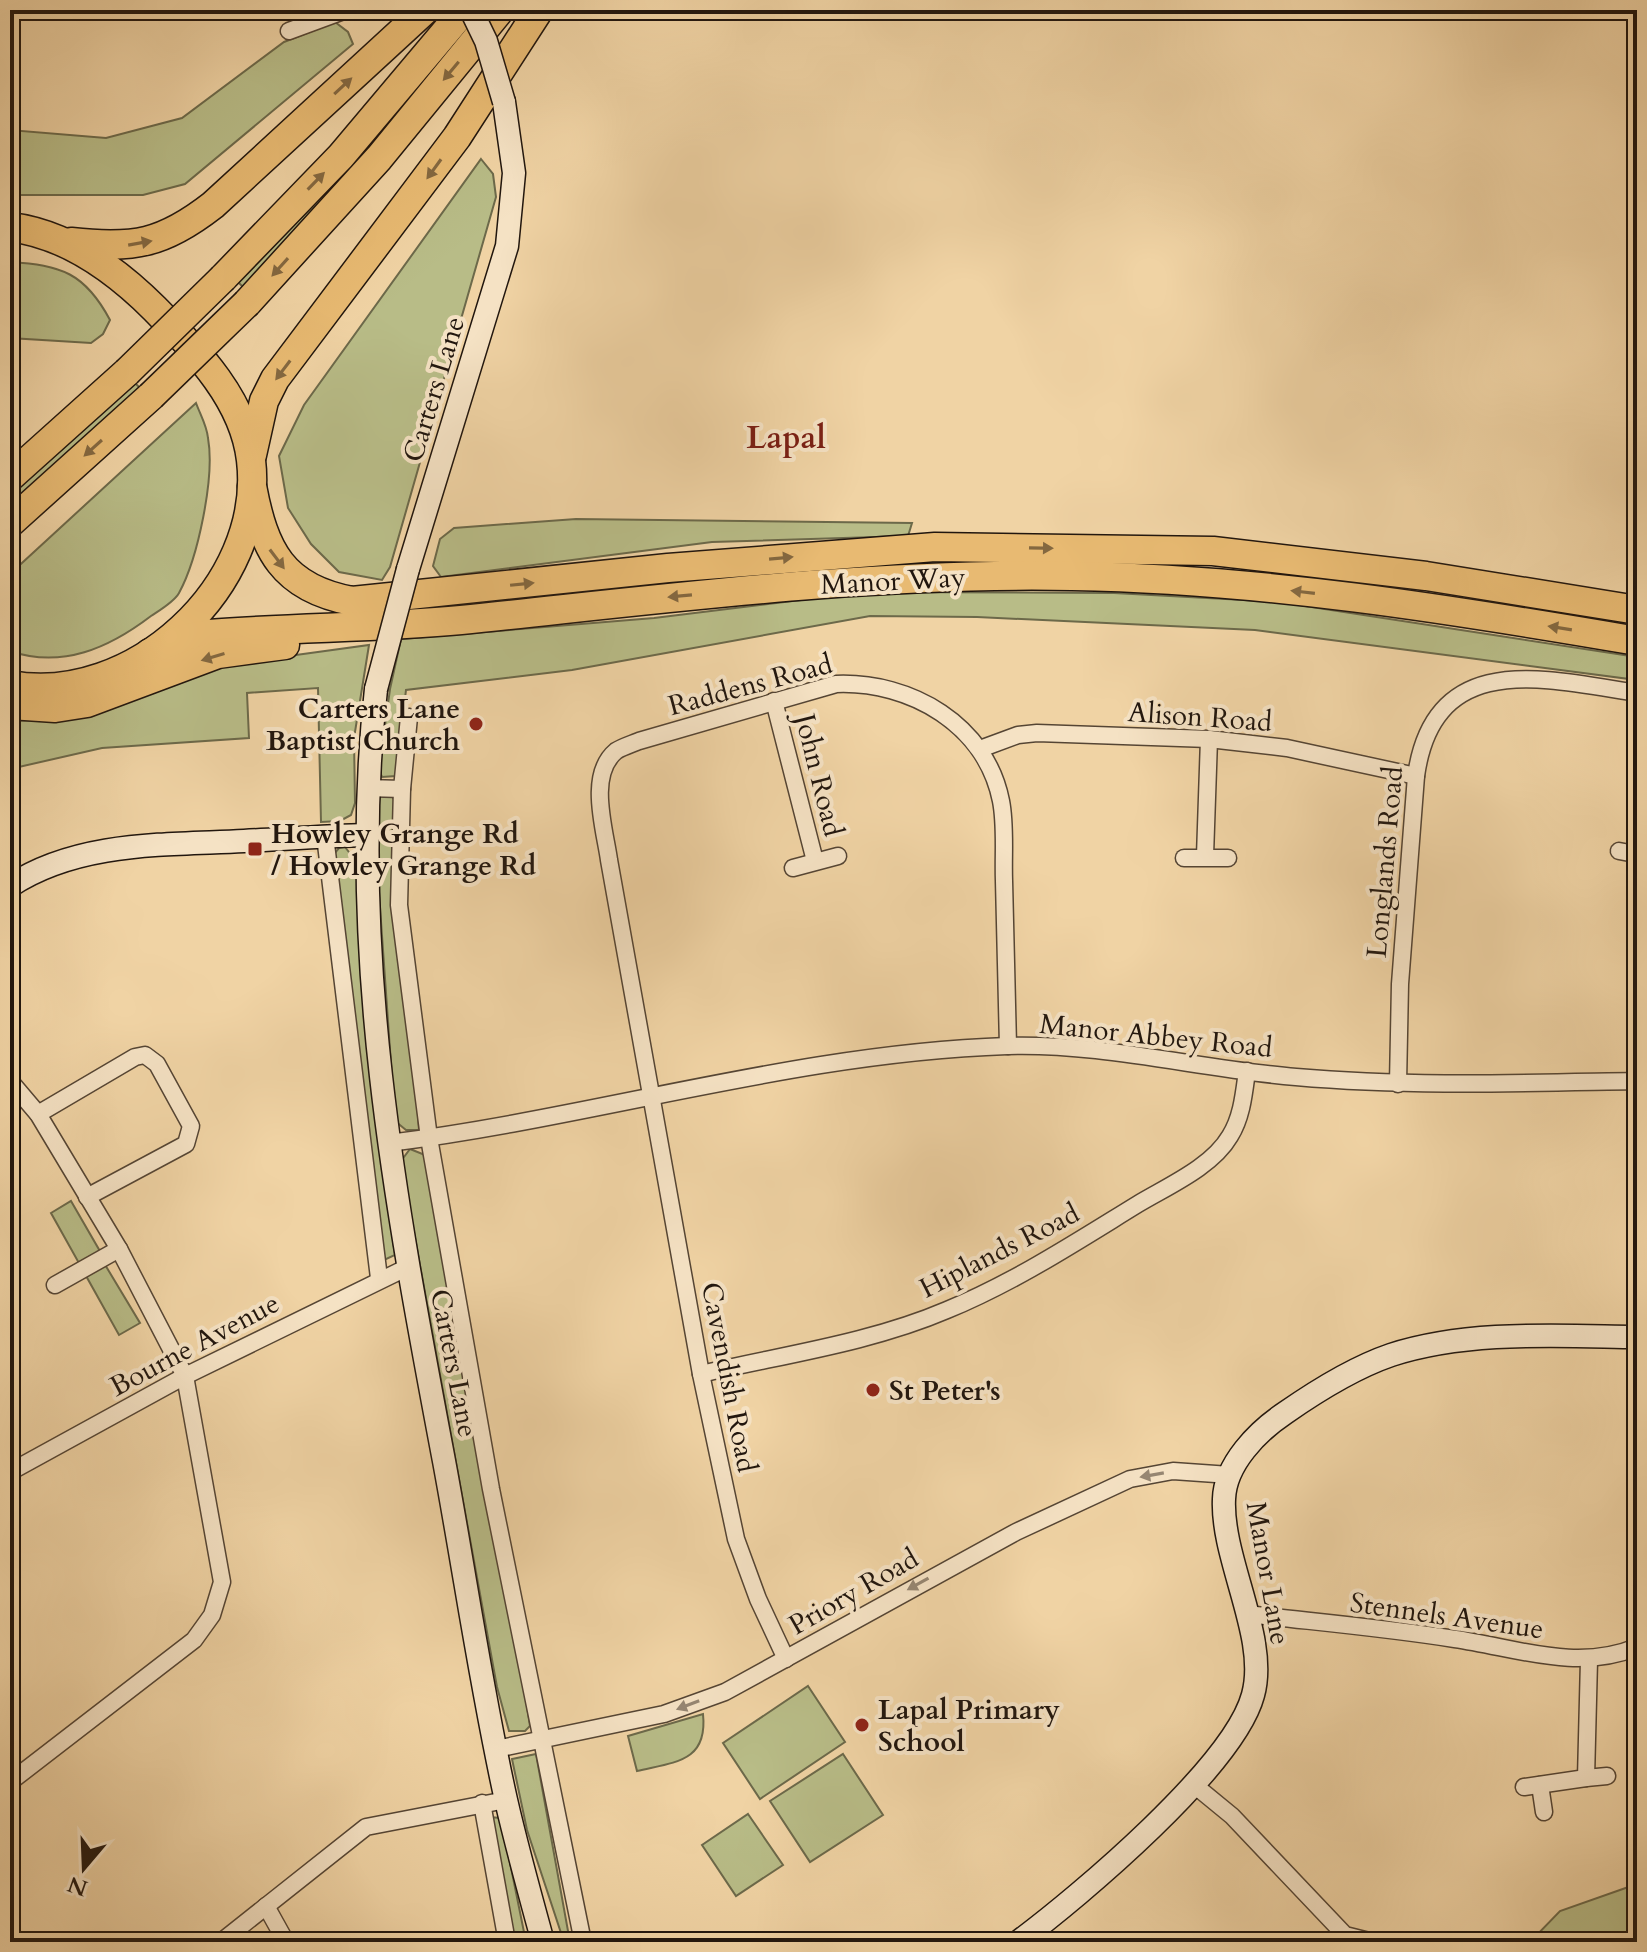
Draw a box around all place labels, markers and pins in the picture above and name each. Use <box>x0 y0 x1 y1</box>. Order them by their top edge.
place label: Carters Lane Baptist Church <box>266 690 461 760</box>
marker: Carters Lane Baptist Church <box>467 715 485 733</box>
place label: Howley Grange Rd / Howley Grange Rd <box>271 815 536 885</box>
marker: Howley Grange Rd / Howley Grange Rd <box>246 840 264 858</box>
place label: St Peter's <box>889 1372 1001 1410</box>
marker: St Peter's <box>864 1381 882 1399</box>
place label: Lapal Primary School <box>878 1691 1060 1761</box>
marker: Lapal Primary School <box>853 1716 871 1734</box>

